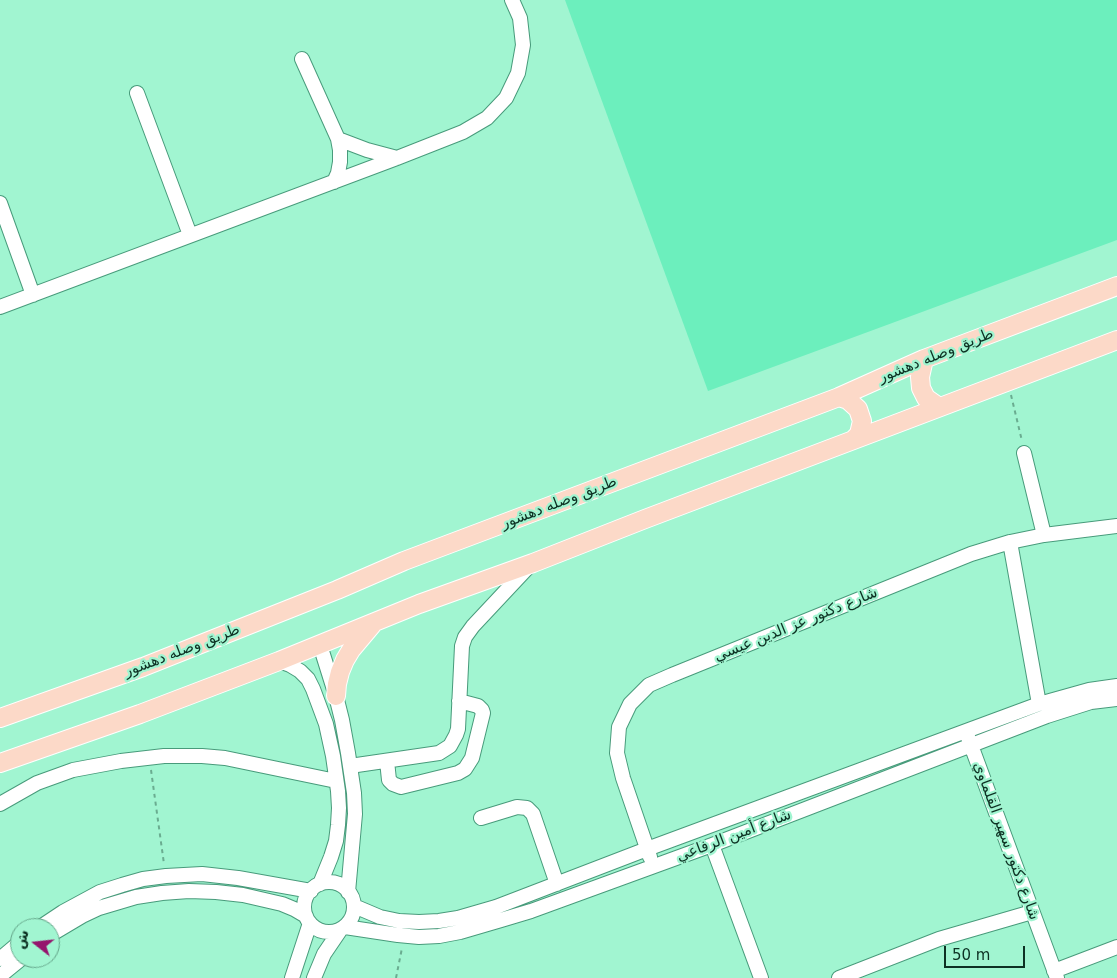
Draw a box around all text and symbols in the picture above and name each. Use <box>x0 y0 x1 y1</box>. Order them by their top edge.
street label: طريق وصله دهشور <box>876 325 996 387</box>
street label: طريق وصله دهشور <box>499 473 619 533</box>
street label: شارع دكتور عز الدين عيسي <box>712 584 880 666</box>
street label: طريق وصله دهشور <box>122 621 242 681</box>
street label: شارع دكتور سهير القلماوي <box>969 760 1043 922</box>
street label: شارع أمين الرفاعي <box>674 806 794 866</box>
north arrow <box>10 918 60 968</box>
text: ش <box>11 928 32 951</box>
scale bar <box>947 936 1028 968</box>
text: 50 m <box>952 946 990 964</box>

